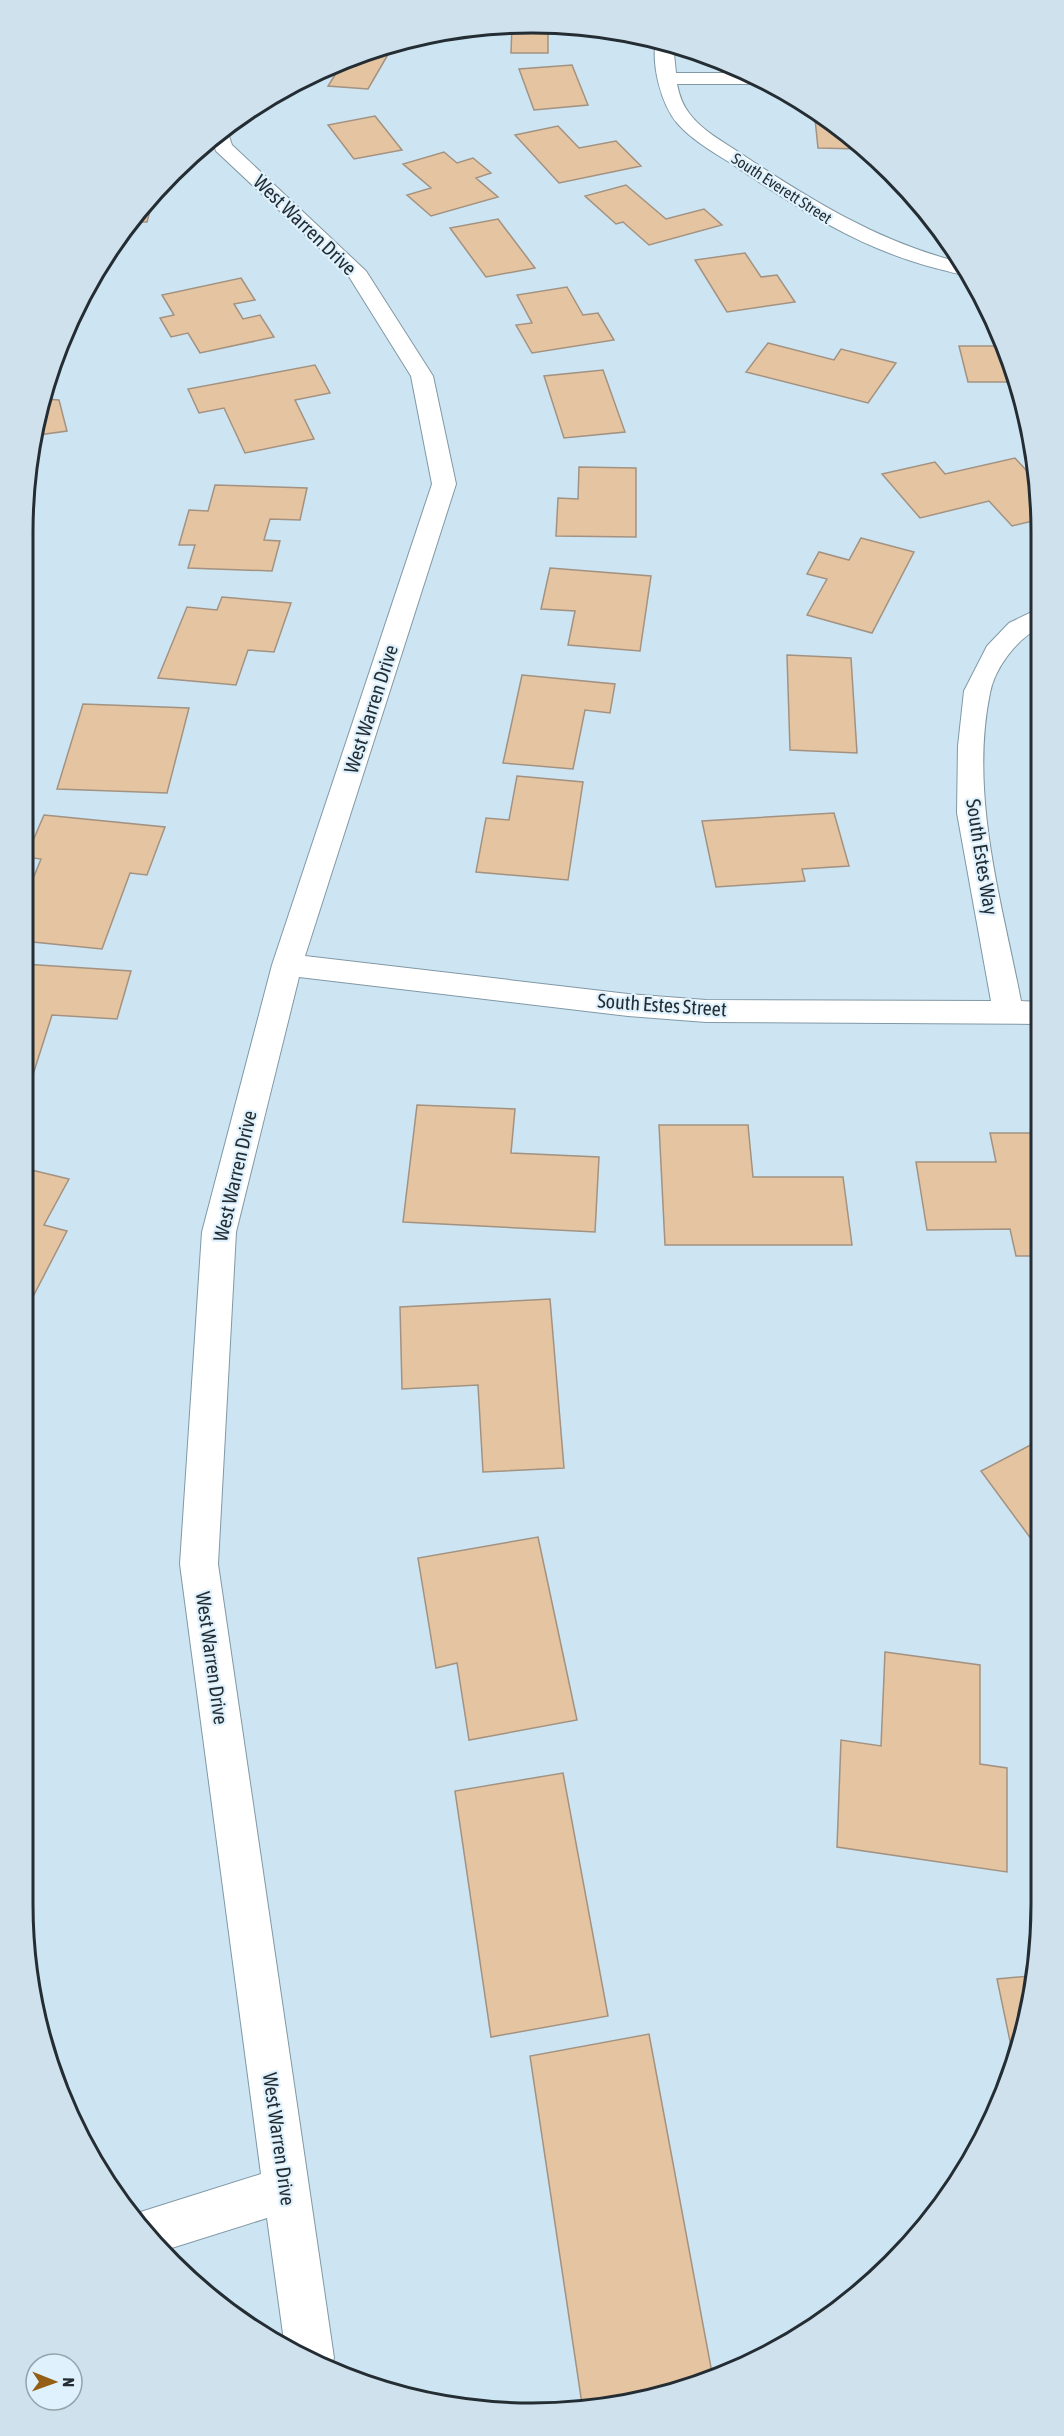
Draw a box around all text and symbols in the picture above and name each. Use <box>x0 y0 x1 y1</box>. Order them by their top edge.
street label: South Everett Street <box>729 149 836 227</box>
street label: West Warren Drive <box>249 170 361 279</box>
street label: West Warren Drive <box>339 642 402 776</box>
street label: South Estes Way <box>962 797 1003 917</box>
street label: South Estes Street <box>597 989 728 1021</box>
street label: West Warren Drive <box>208 1108 261 1244</box>
street label: West Warren Drive <box>192 1590 233 1726</box>
street label: West Warren Drive <box>259 2071 300 2207</box>
north arrow <box>24 2352 84 2412</box>
text: N <box>60 2377 78 2387</box>

